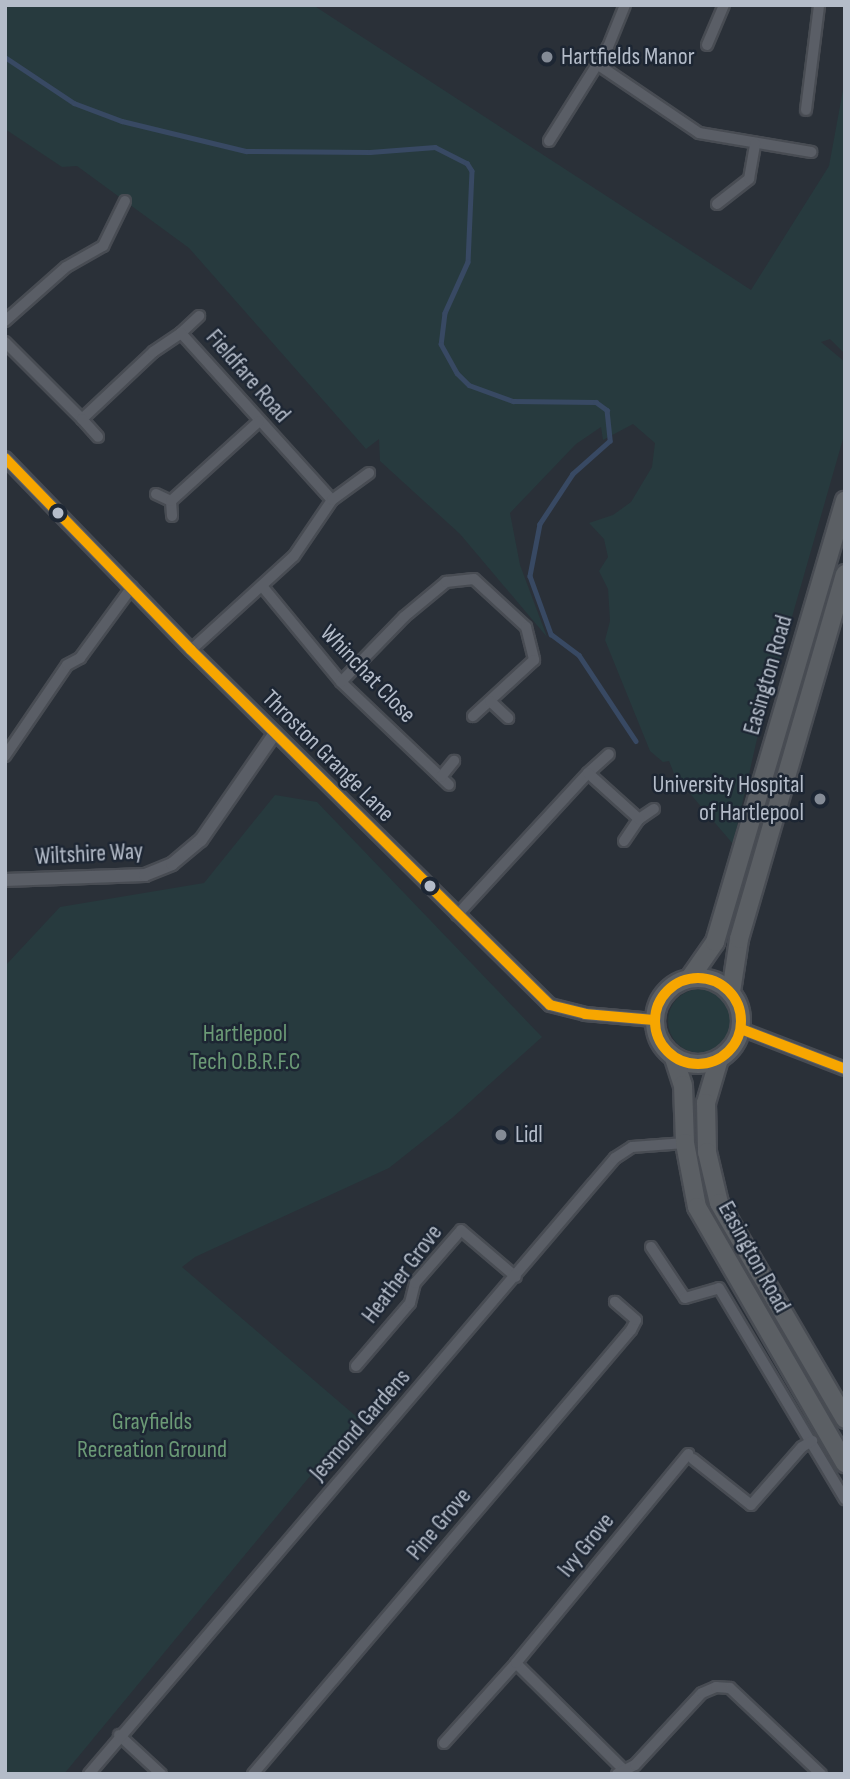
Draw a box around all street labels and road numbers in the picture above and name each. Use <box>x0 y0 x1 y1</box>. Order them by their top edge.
street label: Fieldfare Road <box>200 324 296 428</box>
street label: Easington Road <box>737 612 799 738</box>
street label: Whinchat Close <box>314 619 422 729</box>
street label: Throston Grange Lane <box>256 684 400 828</box>
street label: Wiltshire Way <box>34 837 144 871</box>
street label: Easington Road <box>712 1196 796 1318</box>
street label: Heather Grove <box>356 1219 448 1329</box>
street label: Jesmond Gardens <box>304 1363 416 1487</box>
street label: Pine Grove <box>401 1482 477 1566</box>
street label: Ivy Grove <box>551 1507 621 1583</box>

